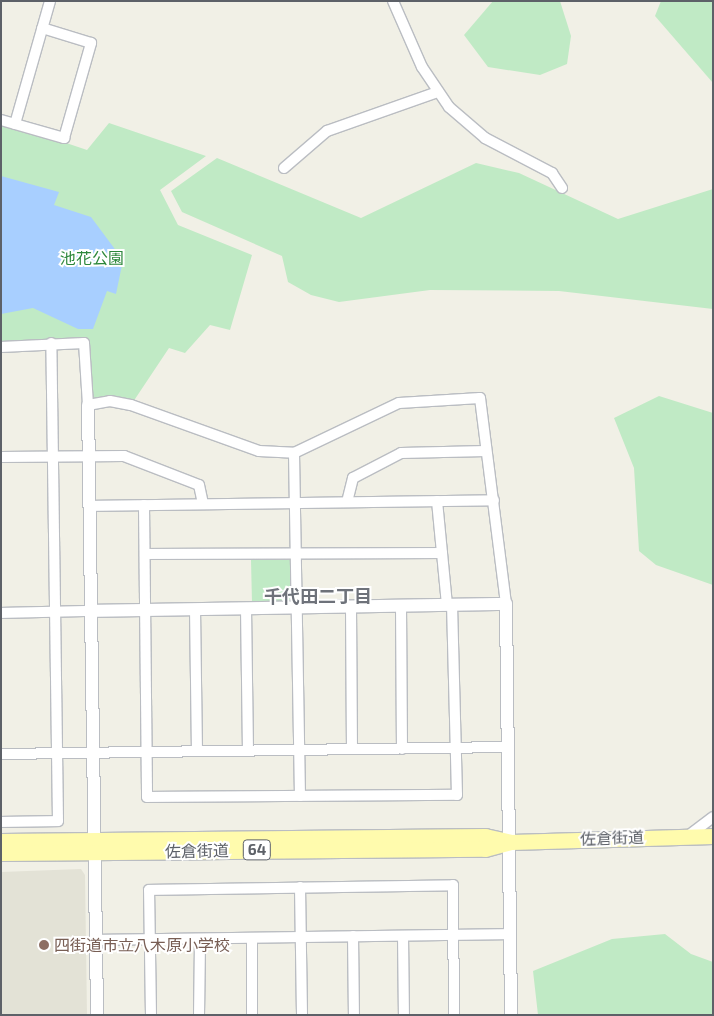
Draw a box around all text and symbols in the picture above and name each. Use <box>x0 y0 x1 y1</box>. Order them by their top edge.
park label: 池花公園 <box>60 248 124 268</box>
district label: 千代田二丁目 <box>264 585 372 607</box>
street label: 佐倉街道 <box>580 827 644 849</box>
road number: 64 <box>242 838 272 862</box>
street label: 佐倉街道 <box>165 841 229 861</box>
place label: 四街道市立八木原小学校 <box>54 935 230 955</box>
marker: 四街道市立八木原小学校 <box>38 939 50 951</box>

